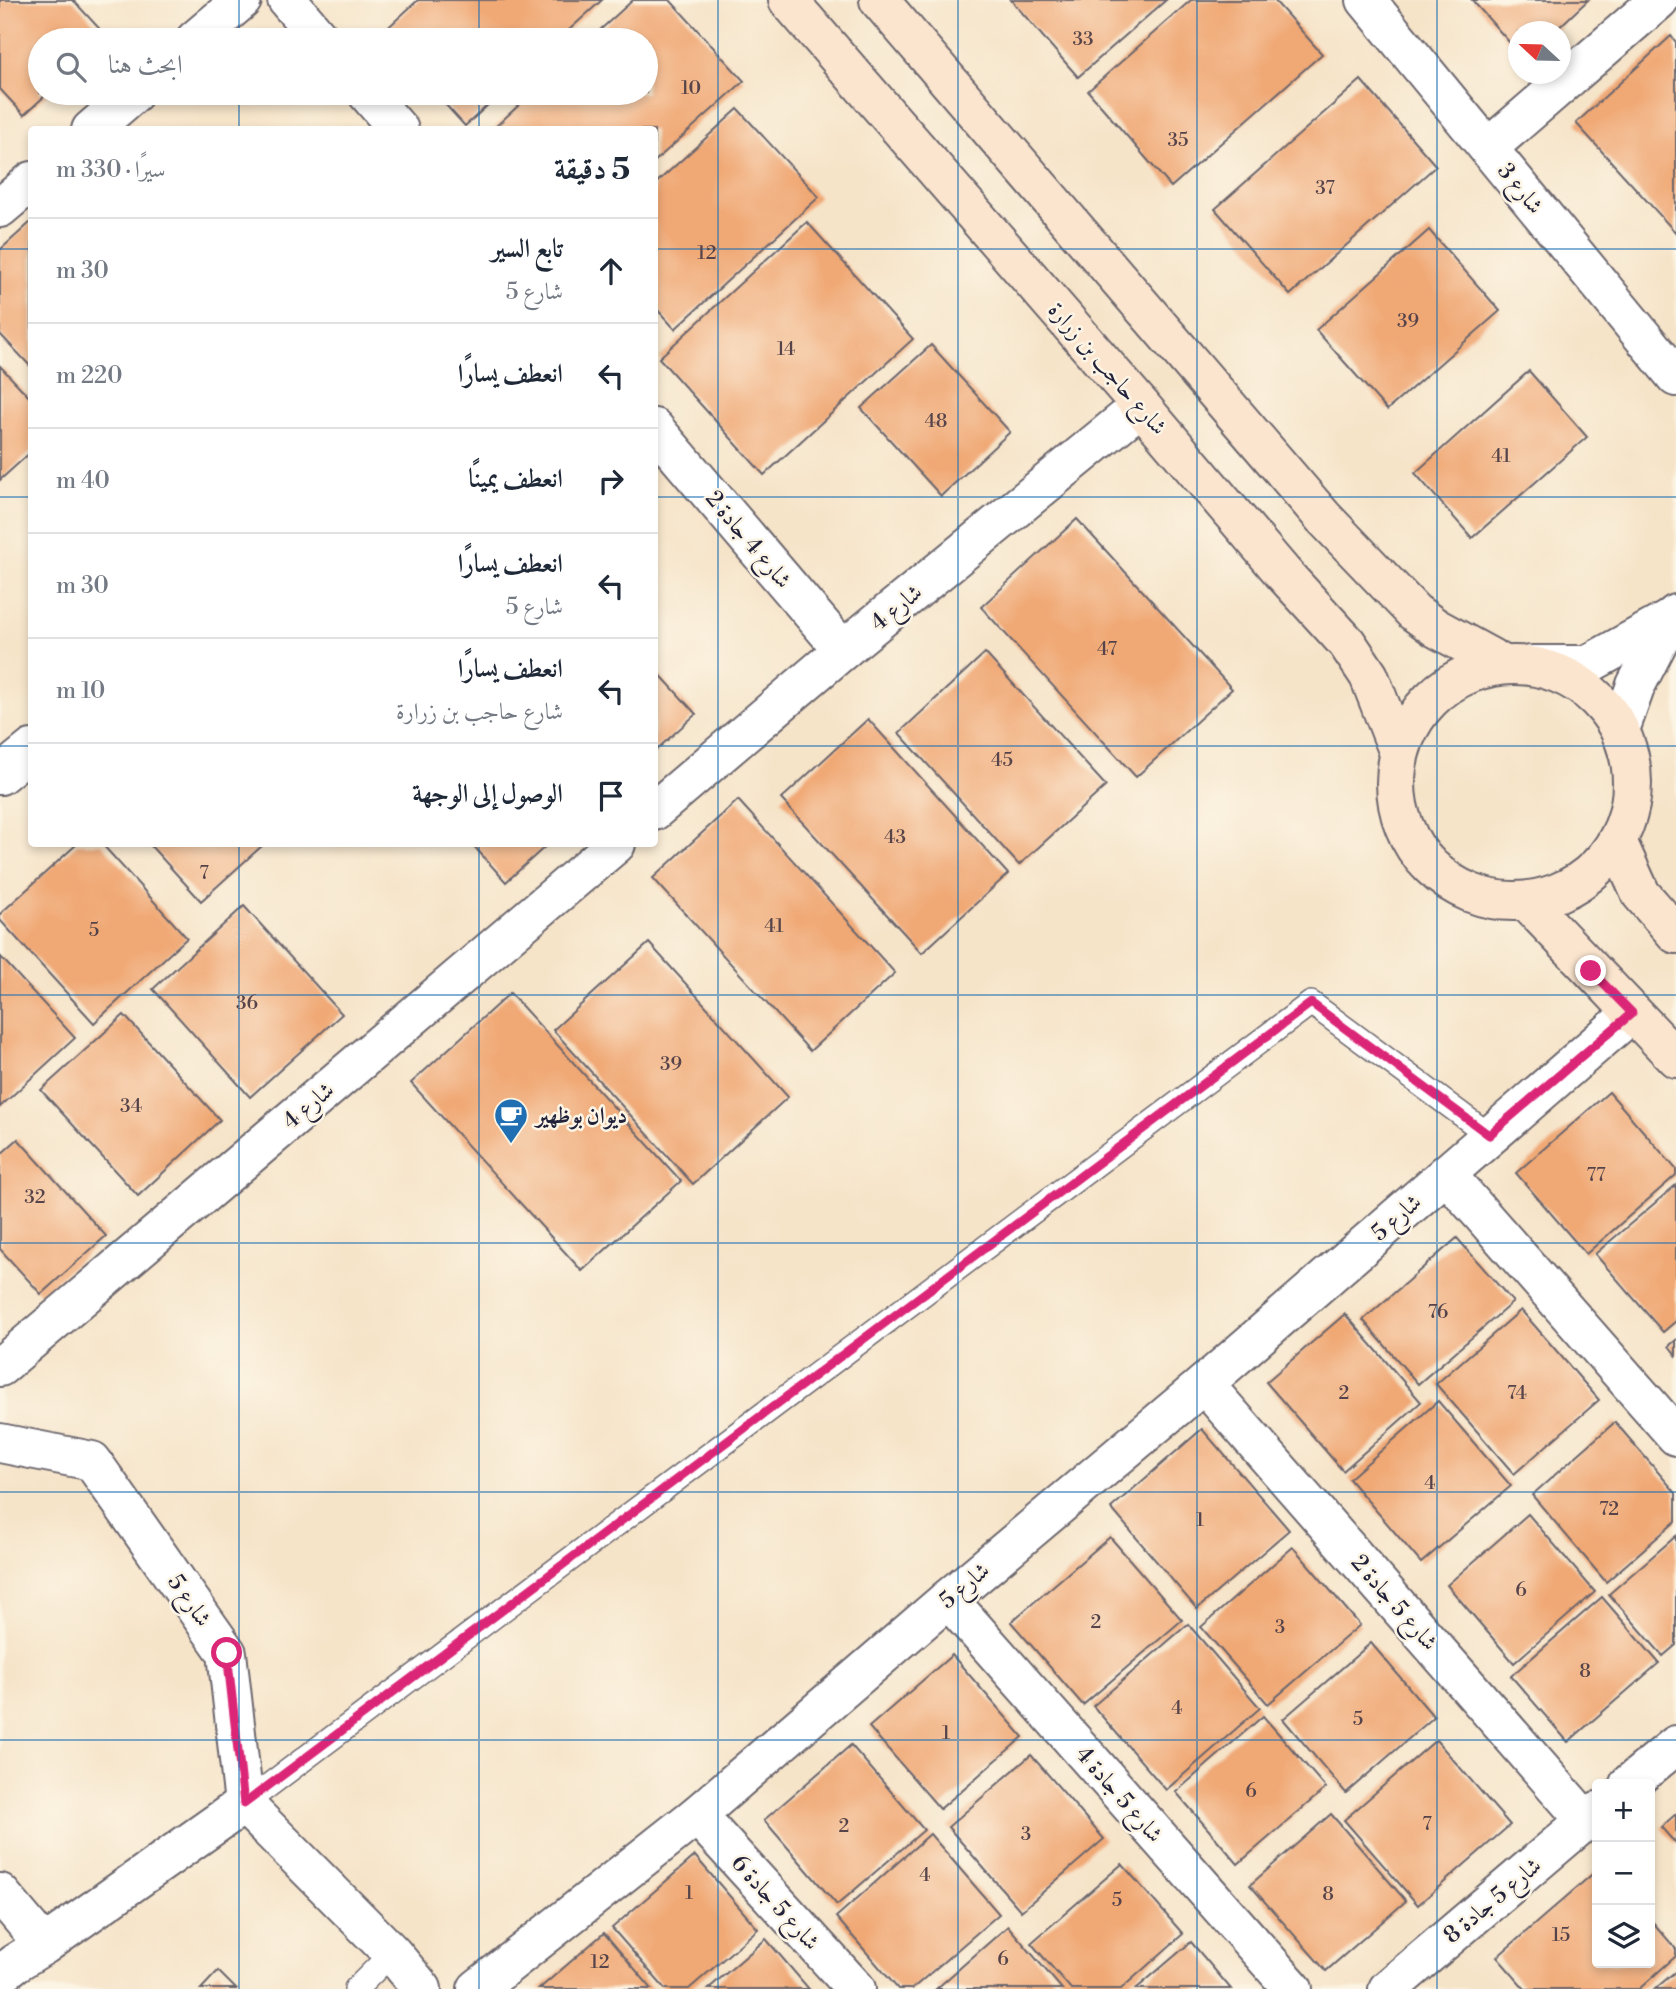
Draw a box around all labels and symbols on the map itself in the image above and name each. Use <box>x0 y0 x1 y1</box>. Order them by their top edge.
north arrow <box>1508 21 1571 84</box>
house number: 33 <box>1073 27 1093 51</box>
house number: 10 <box>681 76 701 100</box>
house number: 35 <box>1168 128 1188 152</box>
street label: شارع 3 <box>1487 158 1549 223</box>
house number: 37 <box>1315 176 1335 200</box>
house number: 12 <box>697 241 717 265</box>
street label: شارع حاجب بن زرارة <box>1038 296 1173 444</box>
house number: 39 <box>1397 309 1419 333</box>
house number: 14 <box>777 337 795 361</box>
house number: 48 <box>925 409 947 433</box>
house number: 41 <box>1491 444 1511 468</box>
street label: شارع 4 جادة 2 <box>695 485 797 597</box>
street label: شارع 4 <box>865 579 931 641</box>
house number: 47 <box>1097 637 1117 661</box>
house number: 45 <box>991 748 1013 772</box>
house number: 43 <box>884 825 906 849</box>
house number: 7 <box>199 861 209 885</box>
house number: 41 <box>764 914 784 938</box>
house number: 5 <box>89 918 99 942</box>
route end <box>1575 955 1606 986</box>
house number: 36 <box>236 991 258 1015</box>
house number: 39 <box>660 1052 682 1076</box>
street label: شارع 4 <box>277 1076 343 1139</box>
house number: 34 <box>120 1094 142 1118</box>
cafe icon: ديوان بوظهير <box>492 1096 530 1145</box>
place label: ديوان بوظهير <box>533 1102 627 1130</box>
house number: 77 <box>1586 1163 1606 1187</box>
house number: 32 <box>24 1185 46 1209</box>
street label: شارع 5 <box>1366 1188 1431 1251</box>
house number: 76 <box>1428 1300 1448 1324</box>
house number: 2 <box>1339 1381 1349 1405</box>
house number: 74 <box>1507 1381 1527 1405</box>
house number: 4 <box>1424 1471 1436 1495</box>
house number: 72 <box>1599 1497 1619 1521</box>
house number: 1 <box>1196 1508 1204 1532</box>
street label: شارع 5 جادة 2 <box>1341 1549 1444 1660</box>
street label: شارع 5 <box>934 1557 999 1619</box>
street label: شارع 5 <box>157 1569 217 1635</box>
house number: 6 <box>1515 1578 1527 1602</box>
house number: 2 <box>1091 1610 1101 1634</box>
house number: 3 <box>1275 1615 1285 1639</box>
route start <box>211 1637 242 1668</box>
house number: 8 <box>1579 1659 1591 1683</box>
house number: 4 <box>1171 1696 1183 1720</box>
house number: 5 <box>1353 1707 1363 1731</box>
house number: 1 <box>942 1721 950 1745</box>
street label: شارع 5 جادة 4 <box>1066 1741 1169 1852</box>
house number: 6 <box>1245 1779 1257 1803</box>
house number: 7 <box>1422 1812 1432 1836</box>
house number: 2 <box>839 1814 849 1838</box>
house number: 3 <box>1021 1822 1031 1846</box>
street label: شارع 5 جادة 6 <box>721 1849 825 1960</box>
street label: شارع 5 جادة 8 <box>1438 1852 1550 1954</box>
house number: 4 <box>919 1863 931 1887</box>
house number: 1 <box>685 1881 693 1905</box>
house number: 8 <box>1322 1882 1334 1906</box>
house number: 5 <box>1112 1888 1122 1912</box>
house number: 15 <box>1552 1923 1570 1947</box>
house number: 6 <box>997 1947 1009 1971</box>
house number: 12 <box>590 1950 610 1974</box>

